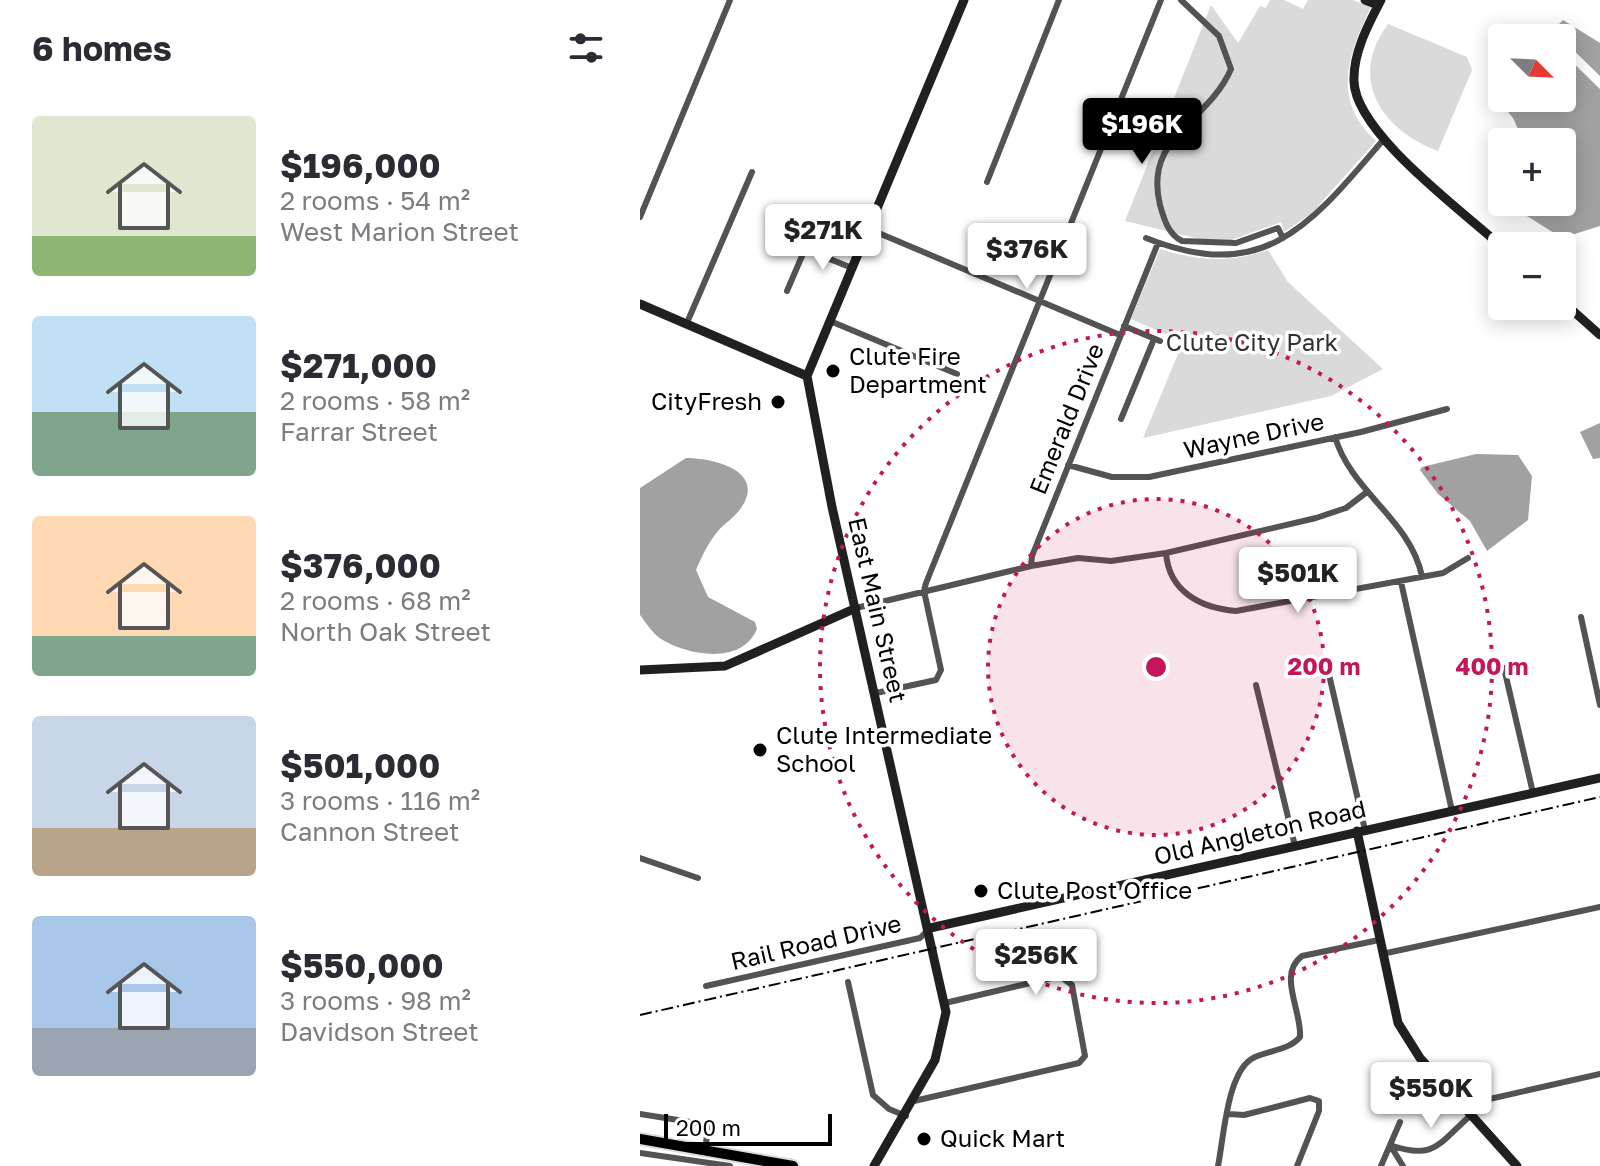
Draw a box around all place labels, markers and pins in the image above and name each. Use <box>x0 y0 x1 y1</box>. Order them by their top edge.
pin: $196K <box>1086 98 1198 166</box>
pin: $271K <box>767 204 879 272</box>
pin: $376K <box>971 223 1083 291</box>
place label: Clute Fire Department <box>849 341 987 398</box>
marker: Clute Fire Department <box>824 362 842 380</box>
place label: CityFresh <box>651 386 762 415</box>
marker: CityFresh <box>769 393 787 411</box>
pin: $501K <box>1242 547 1354 615</box>
centre of rings <box>1142 653 1170 681</box>
place label: Clute Intermediate School <box>776 720 992 777</box>
marker: Clute Intermediate School <box>751 741 769 759</box>
place label: Clute Post Office <box>997 875 1192 904</box>
marker: Clute Post Office <box>972 882 990 900</box>
pin: $256K <box>980 929 1092 997</box>
pin: $550K <box>1375 1062 1487 1130</box>
place label: Quick Mart <box>940 1123 1065 1152</box>
marker: Quick Mart <box>915 1130 933 1148</box>

